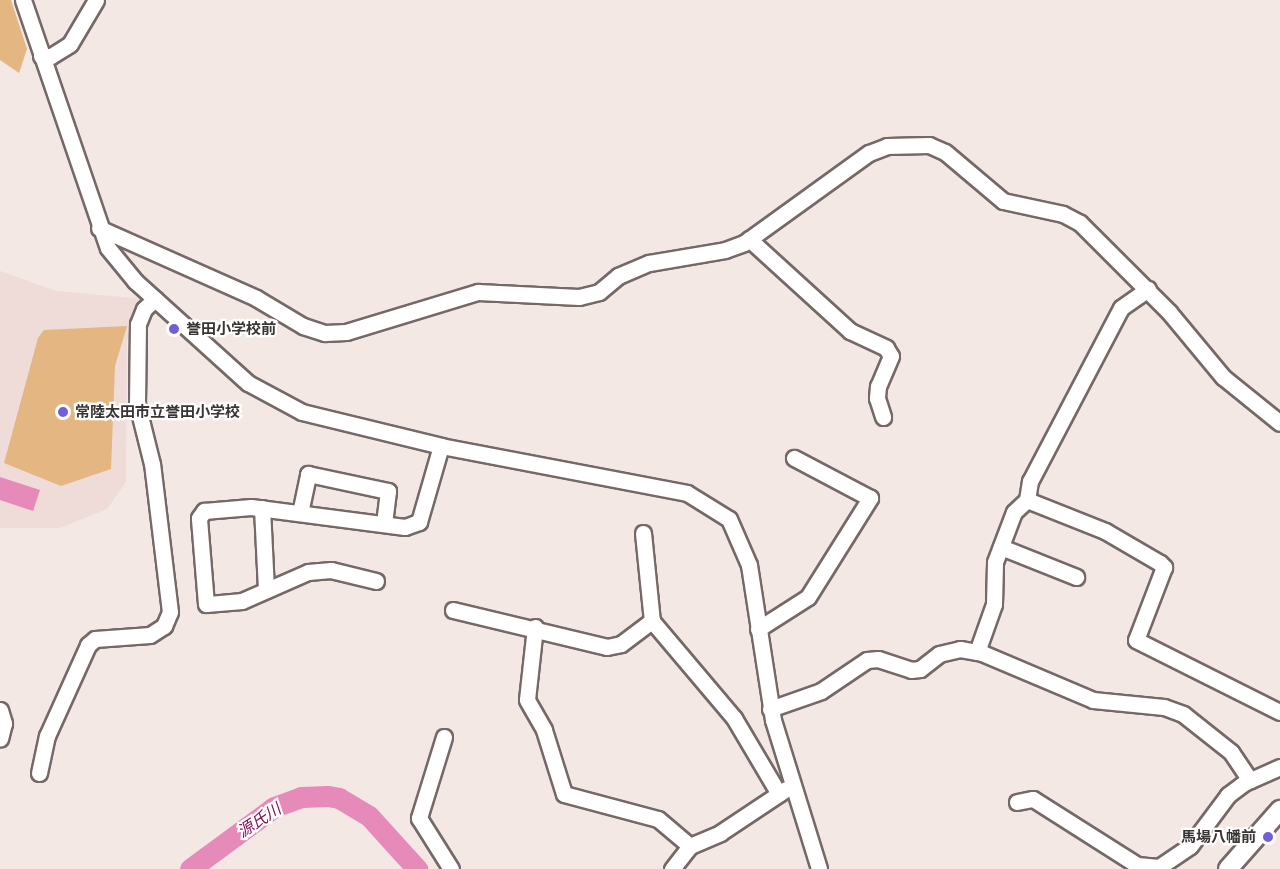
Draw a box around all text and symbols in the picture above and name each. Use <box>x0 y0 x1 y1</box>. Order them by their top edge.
place label: 誉田小学校前 <box>186 320 276 338</box>
marker: 誉田小学校前 <box>167 322 181 336</box>
place label: 常陸太田市立誉田小学校 <box>75 403 240 421</box>
marker: 常陸太田市立誉田小学校 <box>56 405 70 419</box>
water label: 源氏川 <box>234 799 284 841</box>
place label: 馬場八幡前 <box>1181 828 1256 846</box>
marker: 馬場八幡前 <box>1261 830 1275 844</box>

